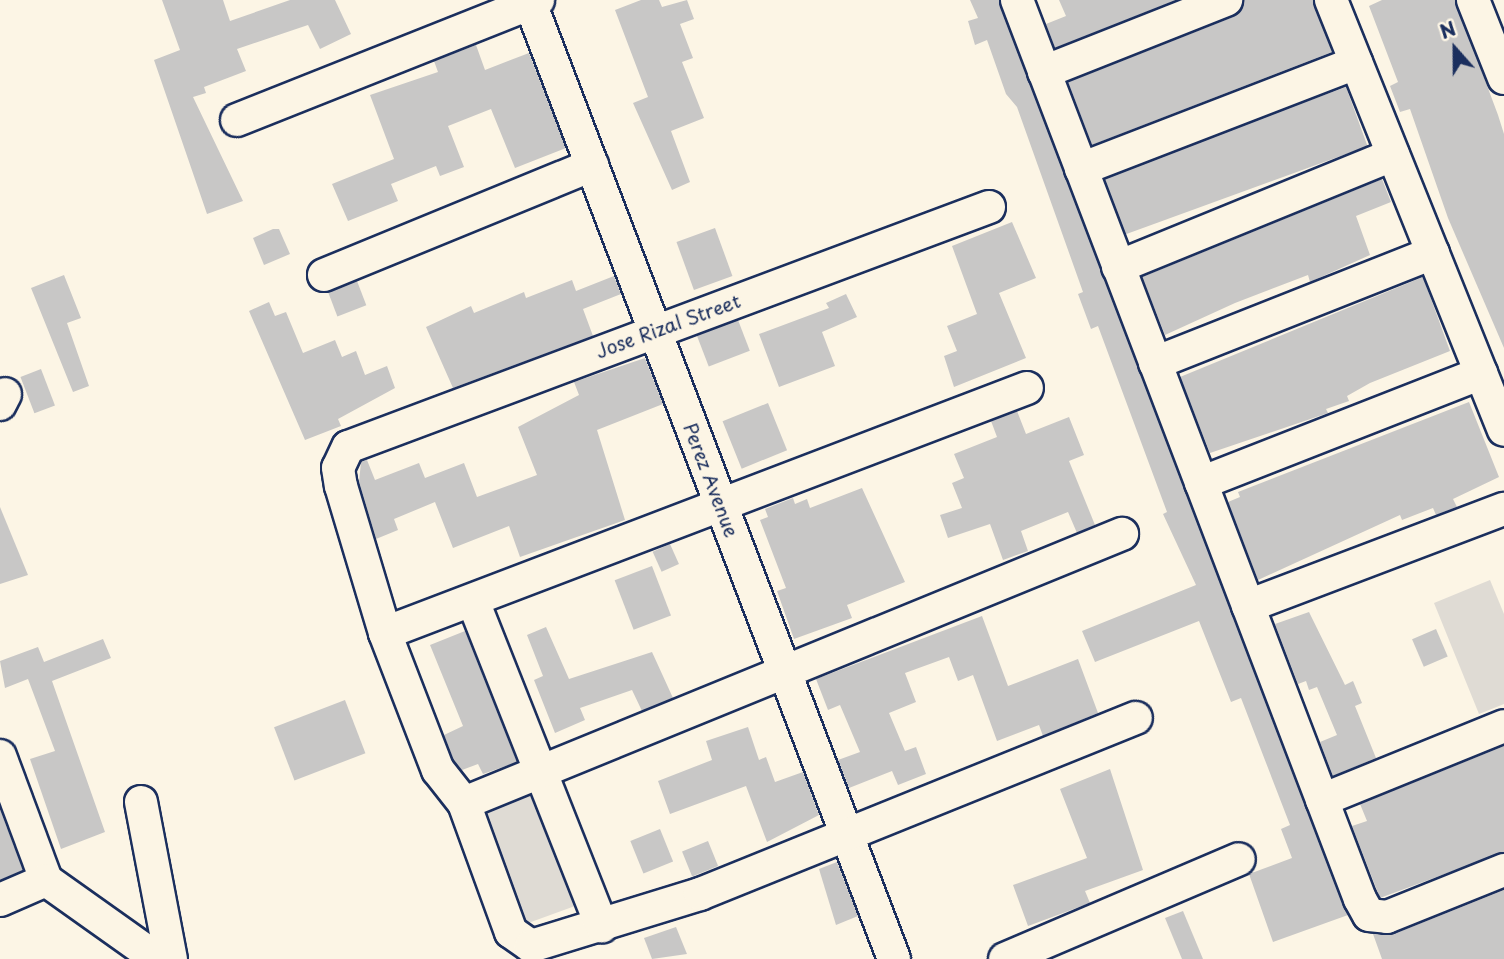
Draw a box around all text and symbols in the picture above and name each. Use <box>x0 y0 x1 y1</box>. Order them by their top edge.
north arrow <box>1420 14 1490 84</box>
text: N <box>1435 14 1460 45</box>
street label: Jose Rizal Street <box>592 289 744 363</box>
street label: Perez Avenue <box>679 420 743 540</box>

